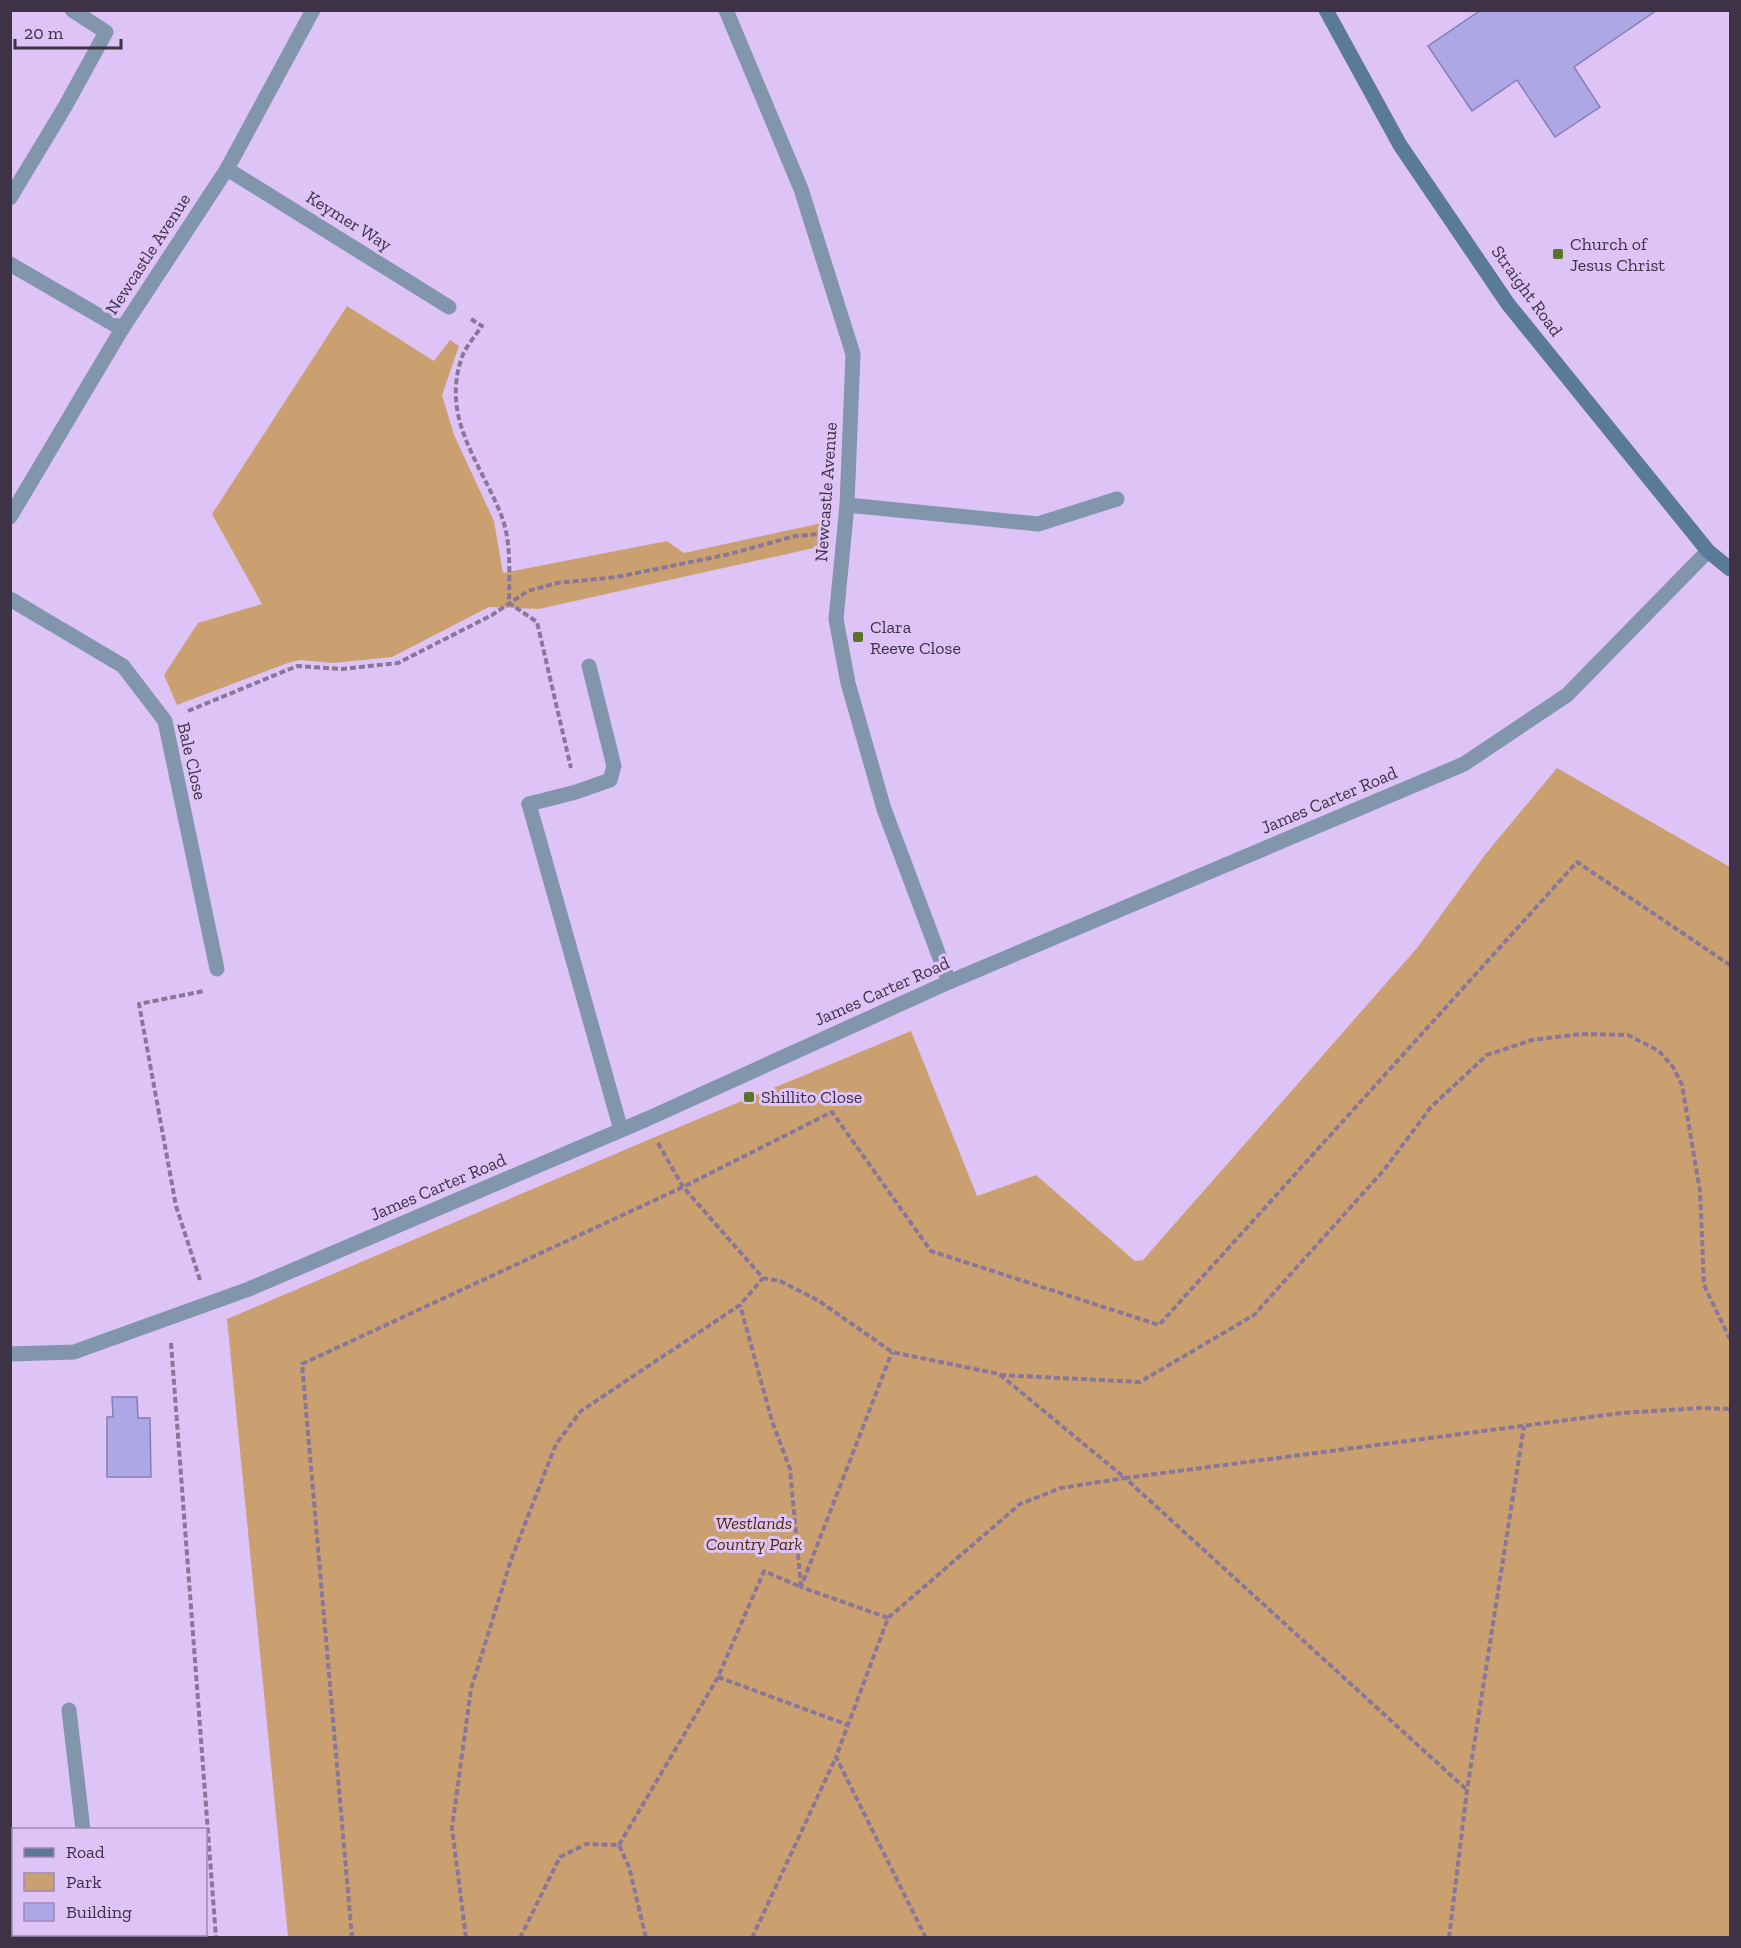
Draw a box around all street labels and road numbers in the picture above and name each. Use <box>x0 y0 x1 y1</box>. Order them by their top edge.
street label: Keymer Way <box>302 186 397 256</box>
street label: Newcastle Avenue <box>101 189 195 319</box>
street label: Straight Road <box>1487 241 1567 341</box>
street label: Newcastle Avenue <box>810 421 842 563</box>
street label: Bale Close <box>172 720 212 802</box>
street label: James Carter Road <box>1258 761 1400 839</box>
street label: James Carter Road <box>811 951 953 1031</box>
street label: James Carter Road <box>367 1148 509 1226</box>

